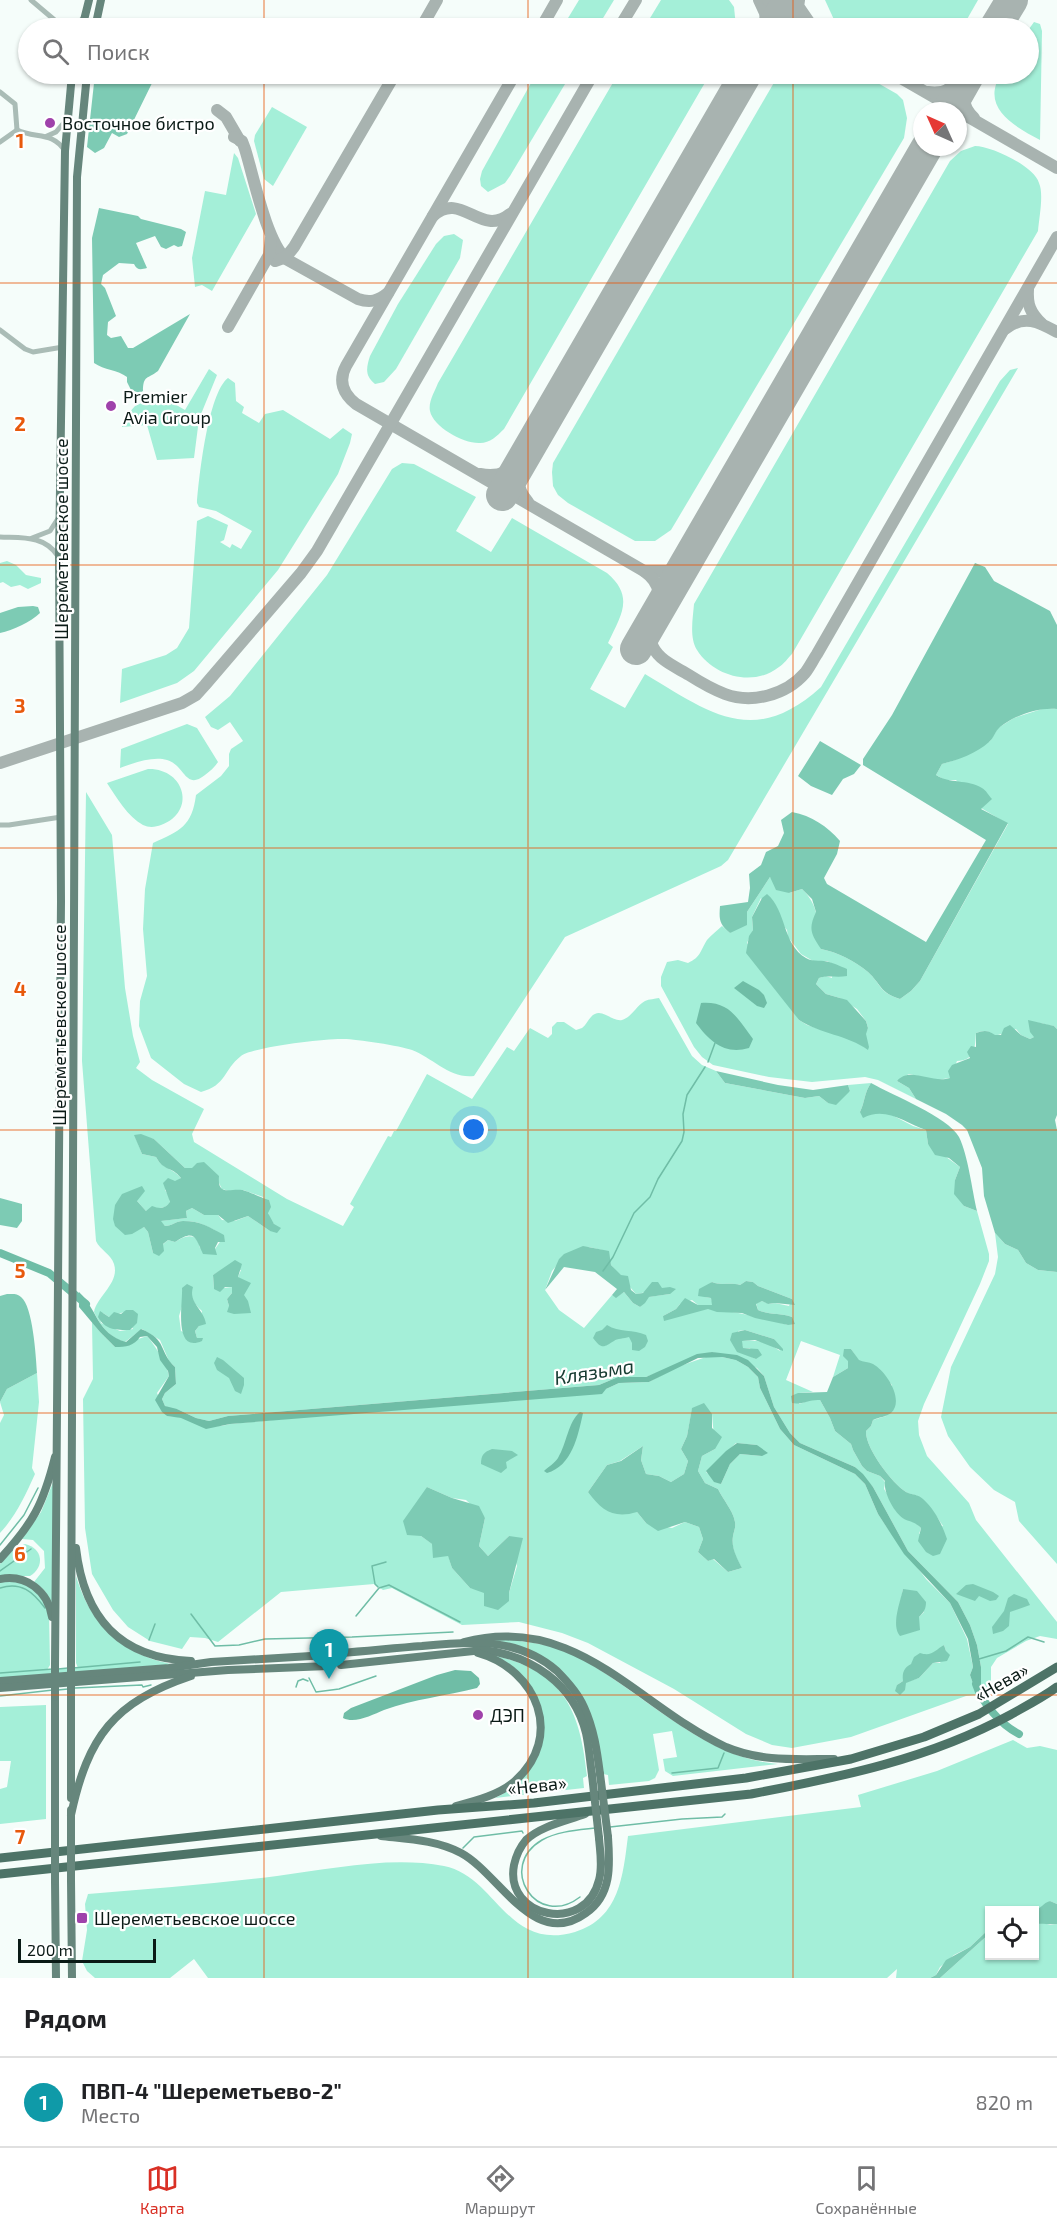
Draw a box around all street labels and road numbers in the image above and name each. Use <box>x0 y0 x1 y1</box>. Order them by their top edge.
street label: Шереметьевское шоссе <box>50 438 72 640</box>
street label: Шереметьевское шоссе <box>48 924 70 1126</box>
street label: «Нева» <box>970 1658 1032 1706</box>
street label: «Нева» <box>506 1771 568 1799</box>

